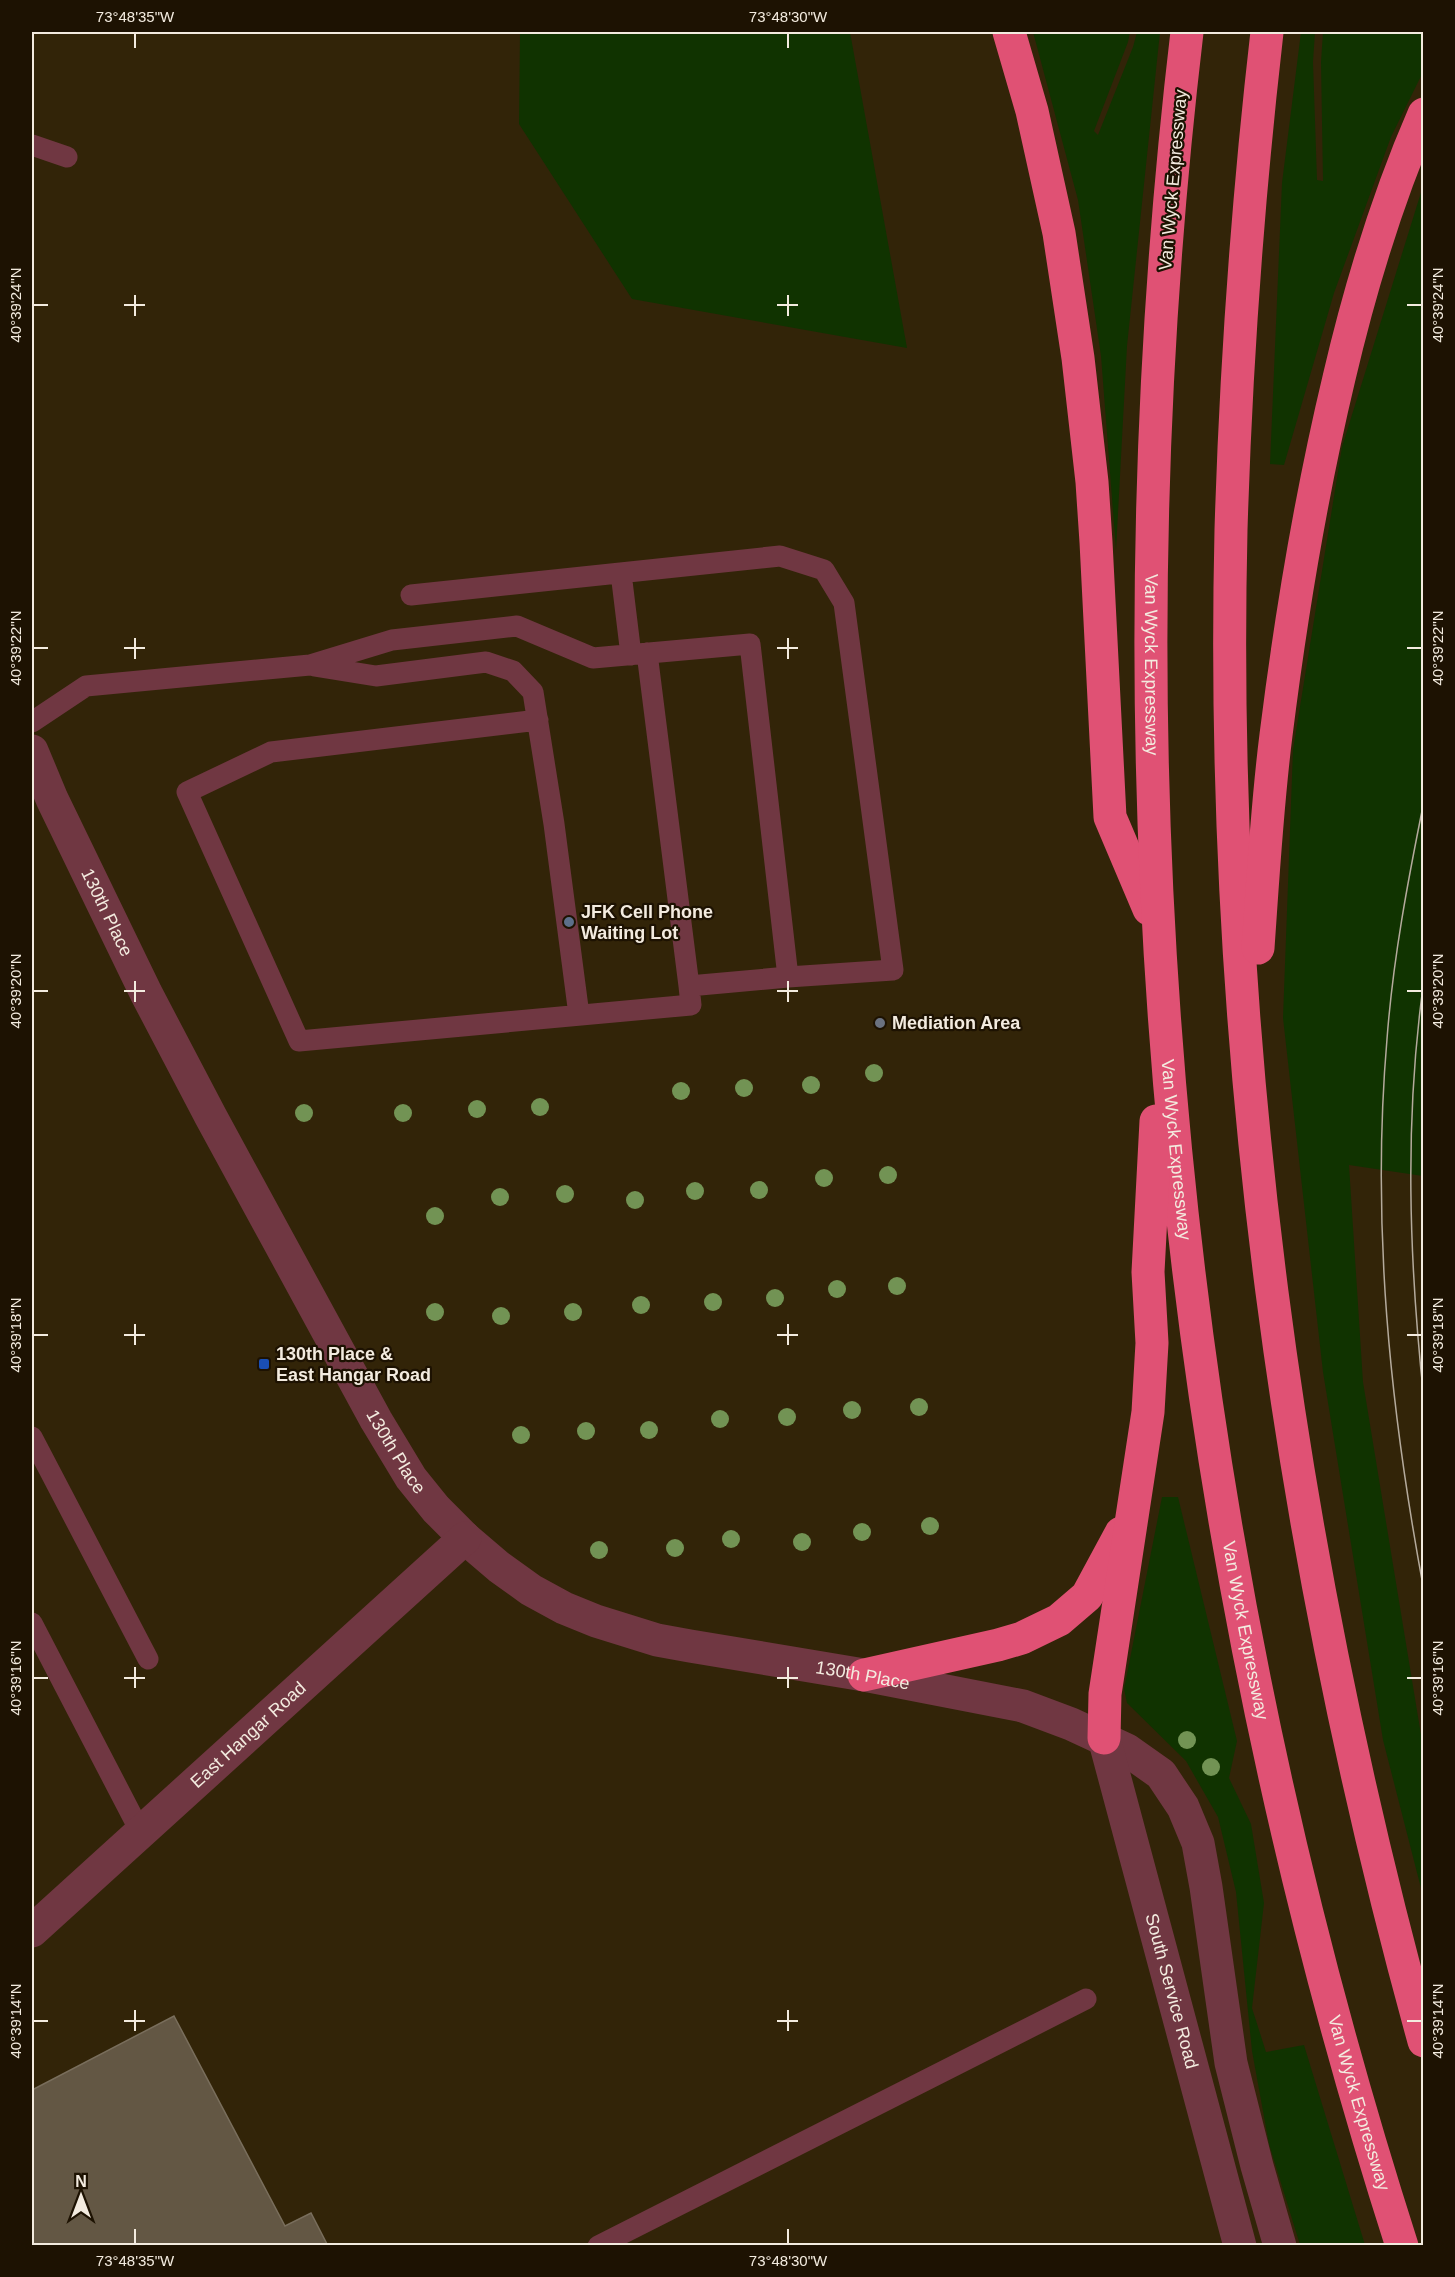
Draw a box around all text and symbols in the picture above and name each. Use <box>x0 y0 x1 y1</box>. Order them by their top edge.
text: 73°48'35"W <box>96 8 175 25</box>
text: 73°48'30"W <box>749 8 828 25</box>
street label: Van Wyck Expressway <box>1155 89 1191 271</box>
text: 40°39'24"N <box>7 267 24 343</box>
text: 40°39'24"N <box>1429 267 1446 343</box>
street label: Van Wyck Expressway <box>1141 574 1162 756</box>
text: 40°39'22"N <box>7 610 24 686</box>
text: 40°39'22"N <box>1429 610 1446 686</box>
street label: 130th Place <box>77 865 137 960</box>
place label: JFK Cell Phone Waiting Lot <box>581 902 713 943</box>
marker: JFK Cell Phone Waiting Lot <box>562 915 576 929</box>
text: 40°39'20"N <box>7 953 24 1029</box>
text: 40°39'20"N <box>1429 953 1446 1029</box>
place label: Mediation Area <box>892 1013 1021 1033</box>
marker: Mediation Area <box>873 1016 887 1030</box>
street label: Van Wyck Expressway <box>1158 1059 1195 1241</box>
text: 40°39'18"N <box>7 1297 24 1373</box>
text: 40°39'18"N <box>1429 1297 1446 1373</box>
place label: 130th Place & East Hangar Road <box>276 1344 431 1385</box>
marker: 130th Place & East Hangar Road <box>257 1357 271 1371</box>
street label: 130th Place <box>362 1406 430 1498</box>
street label: Van Wyck Expressway <box>1219 1540 1273 1722</box>
text: 40°39'16"N <box>7 1640 24 1716</box>
text: 40°39'16"N <box>1429 1640 1446 1716</box>
street label: 130th Place <box>814 1657 911 1694</box>
street label: East Hangar Road <box>187 1678 310 1792</box>
street label: South Service Road <box>1141 1911 1202 2071</box>
text: 40°39'14"N <box>7 1983 24 2059</box>
text: 40°39'14"N <box>1429 1983 1446 2059</box>
street label: Van Wyck Expressway <box>1324 2013 1394 2193</box>
north arrow <box>51 2166 111 2226</box>
text: N <box>75 2173 87 2190</box>
text: 73°48'35"W <box>96 2252 175 2269</box>
text: 73°48'30"W <box>749 2252 828 2269</box>

